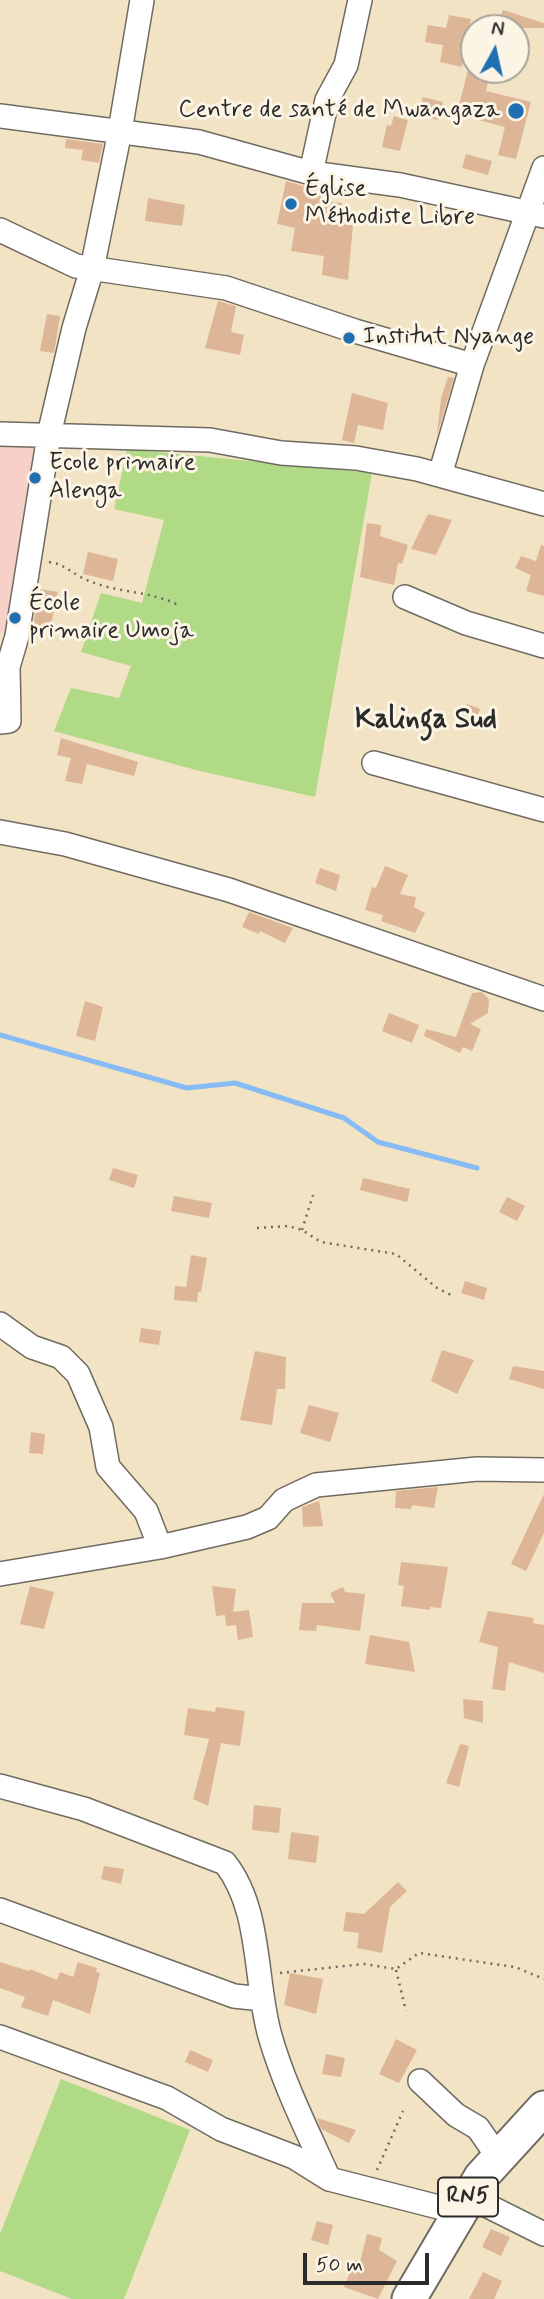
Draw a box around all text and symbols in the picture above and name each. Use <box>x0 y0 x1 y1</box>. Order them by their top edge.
north arrow <box>460 14 530 84</box>
text: N <box>490 16 506 43</box>
place label: Centre de santé de Mwangaza <box>179 97 500 125</box>
marker: Centre de santé de Mwangaza <box>506 101 526 121</box>
place label: Église Méthodiste Libre <box>305 176 475 232</box>
marker: Église Méthodiste Libre <box>283 196 299 212</box>
place label: Institut Nyange <box>363 324 534 352</box>
marker: Institut Nyange <box>341 330 357 346</box>
place label: Ecole primaire Alenga <box>49 450 196 506</box>
marker: Ecole primaire Alenga <box>27 470 43 486</box>
place label: École primaire Umoja <box>29 590 194 646</box>
marker: École primaire Umoja <box>7 610 23 626</box>
district label: Kalinga Sud <box>355 704 497 738</box>
road number: RN5 <box>438 2178 498 2216</box>
scale bar <box>306 2240 432 2284</box>
text: 50 m <box>316 2251 363 2279</box>

